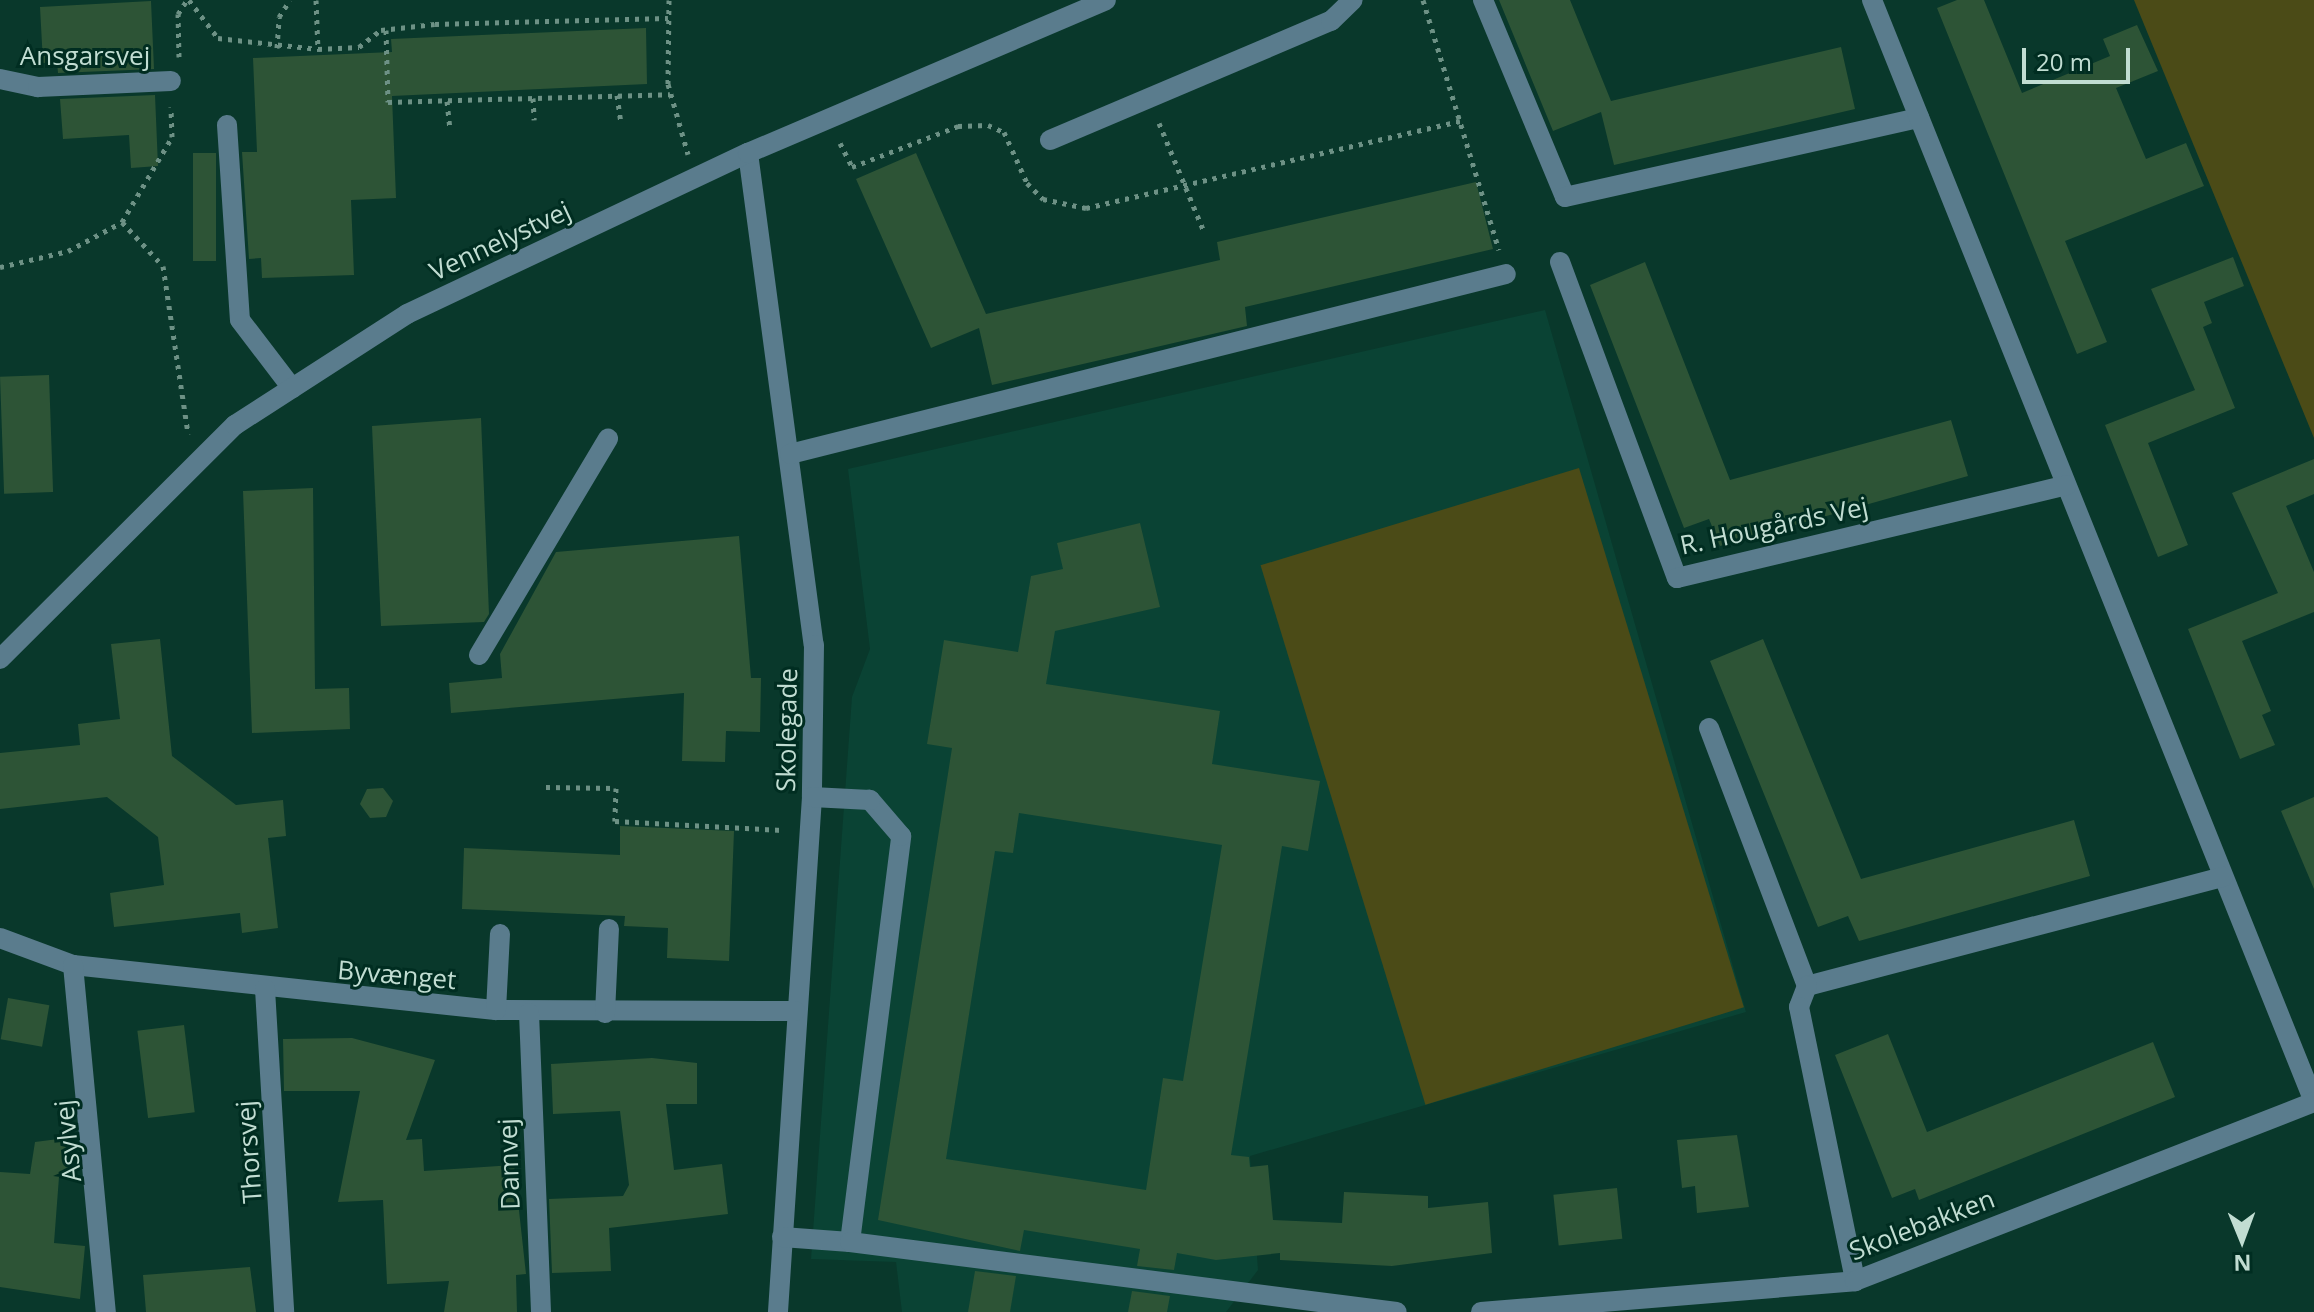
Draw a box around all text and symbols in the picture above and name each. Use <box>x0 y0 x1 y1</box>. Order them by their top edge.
scale bar <box>2026 32 2134 82</box>
street label: Ansgarsvej <box>20 40 150 72</box>
text: 20 m <box>2036 45 2092 78</box>
street label: Vennelystvej <box>425 195 575 287</box>
street label: R. Hougårds Vej <box>1677 491 1871 561</box>
street label: Skolegade <box>770 668 804 792</box>
street label: Byvænget <box>336 954 458 996</box>
street label: Asylvej <box>48 1098 88 1184</box>
street label: Thorsvej <box>230 1100 268 1204</box>
street label: Damvej <box>492 1118 526 1210</box>
street label: Skolebakken <box>1845 1183 1999 1267</box>
north arrow <box>2202 1200 2282 1280</box>
text: N <box>2233 1249 2252 1279</box>

